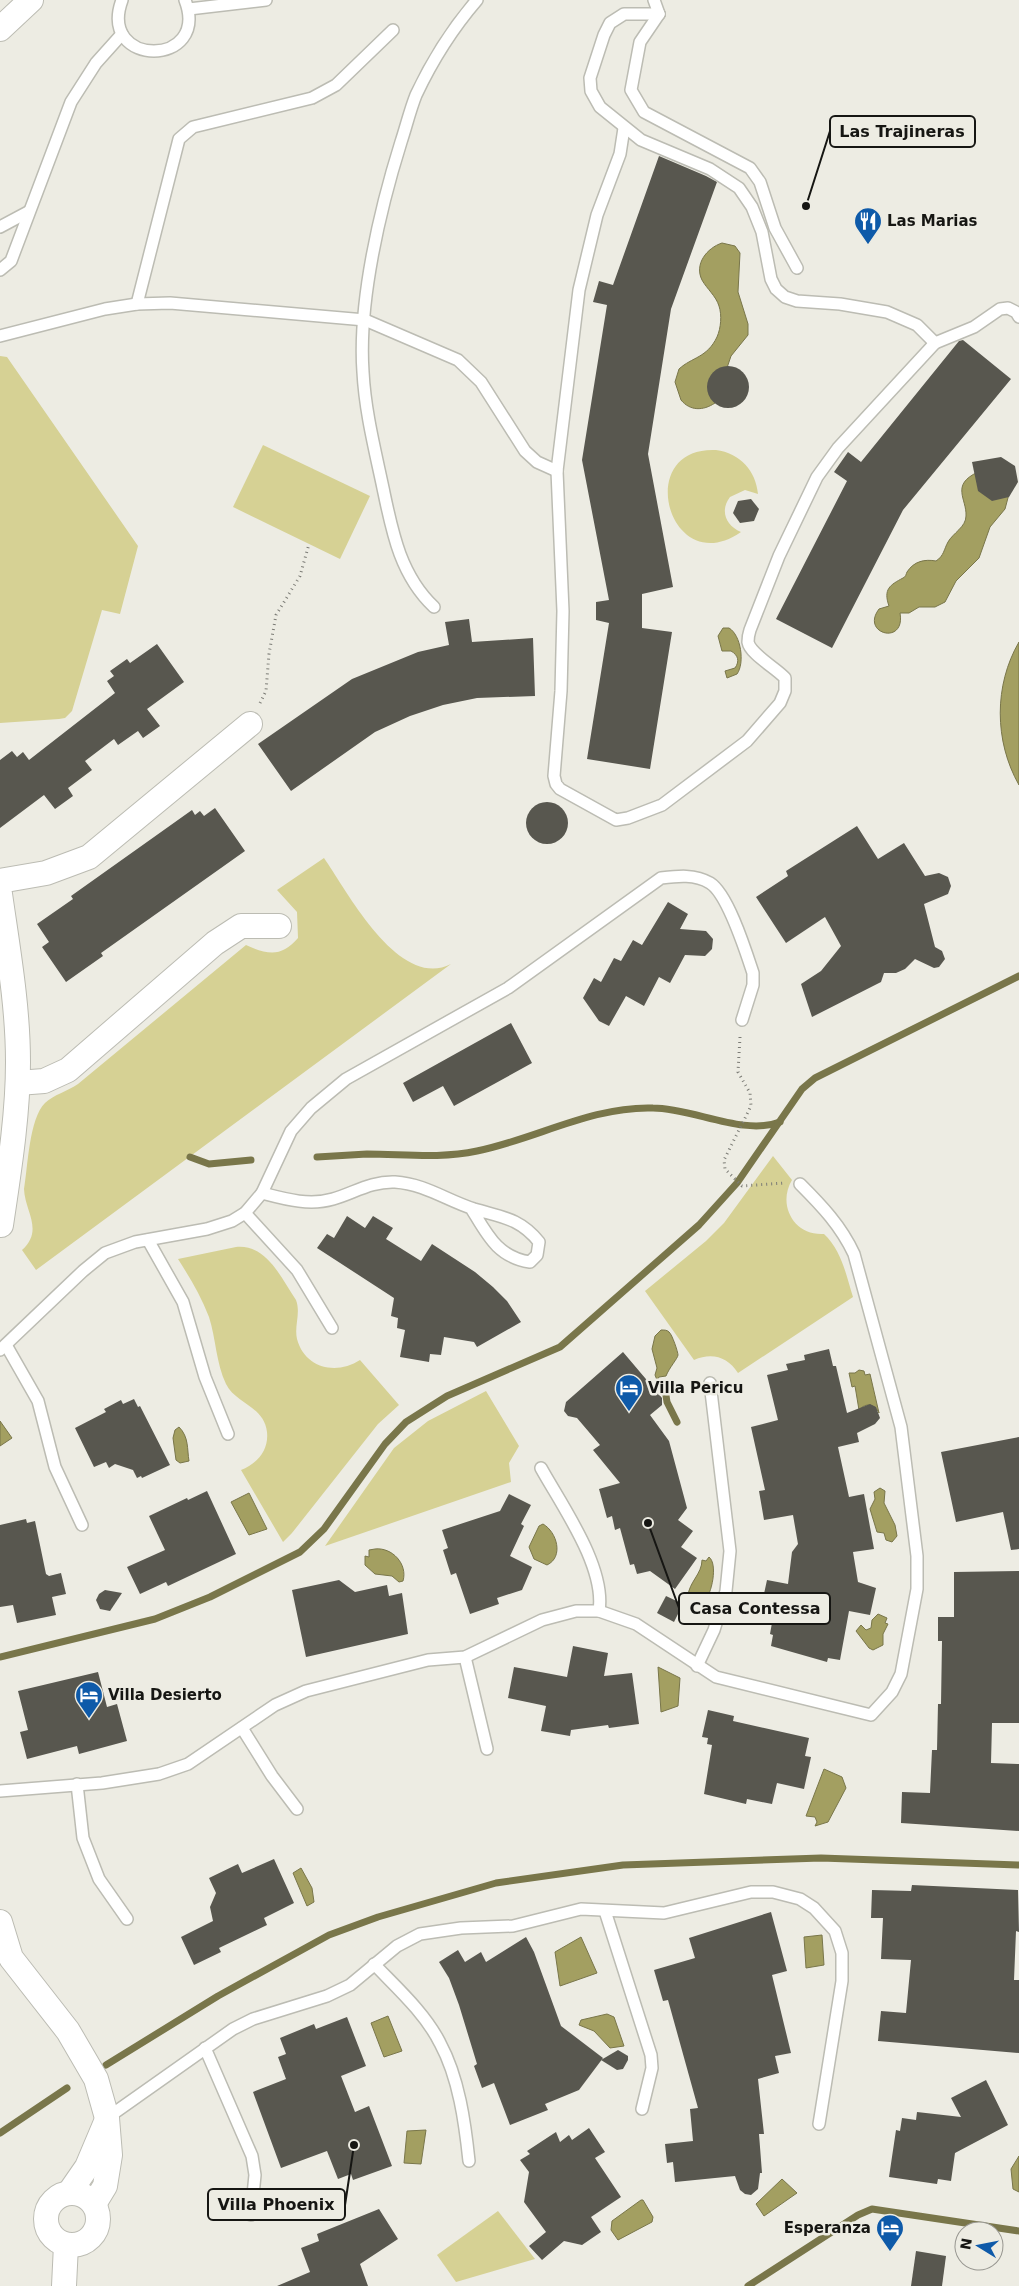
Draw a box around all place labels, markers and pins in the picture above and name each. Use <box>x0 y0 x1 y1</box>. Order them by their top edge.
callout: Las Trajineras <box>830 116 975 147</box>
restaurant icon: Las Marias <box>853 206 883 245</box>
place label: Las Marias <box>887 212 978 230</box>
hotel icon: Villa Pericu <box>614 1373 644 1412</box>
place label: Villa Pericu <box>648 1379 743 1397</box>
callout: Casa Contessa <box>679 1593 830 1624</box>
hotel icon: Villa Desierto <box>74 1680 104 1719</box>
place label: Villa Desierto <box>108 1686 222 1704</box>
callout: Villa Phoenix <box>208 2189 345 2220</box>
hotel icon: Esperanza <box>875 2213 905 2252</box>
place label: Esperanza <box>784 2219 871 2237</box>

